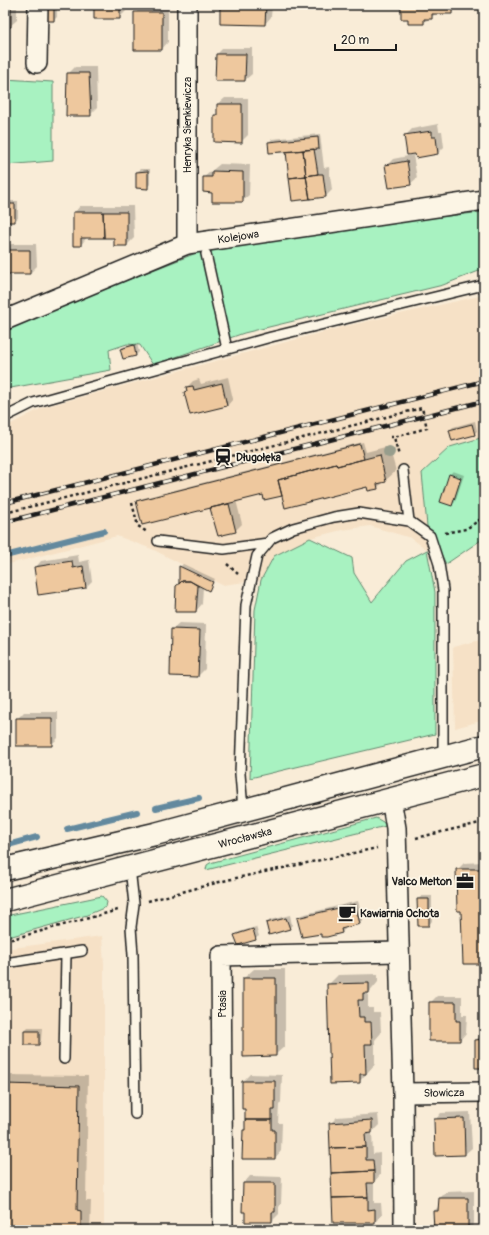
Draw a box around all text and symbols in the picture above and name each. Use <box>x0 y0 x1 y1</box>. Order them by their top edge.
scale bar <box>335 26 396 52</box>
text: 20 m <box>341 33 370 48</box>
street label: Henryka Sienkiewicza <box>181 77 194 173</box>
street label: Kolejowa <box>217 227 260 246</box>
station icon: Długołęka <box>213 447 233 467</box>
place label: Długołęka <box>236 451 281 464</box>
street label: Wrocławska <box>217 825 273 851</box>
office icon: Valco Melton <box>455 871 475 891</box>
place label: Valco Melton <box>391 875 452 888</box>
cafe icon: Kawiarnia Ochota <box>337 903 357 923</box>
place label: Kawiarnia Ochota <box>360 907 439 920</box>
street label: Ptasia <box>216 990 229 1018</box>
street label: Słowicza <box>424 1086 464 1100</box>

